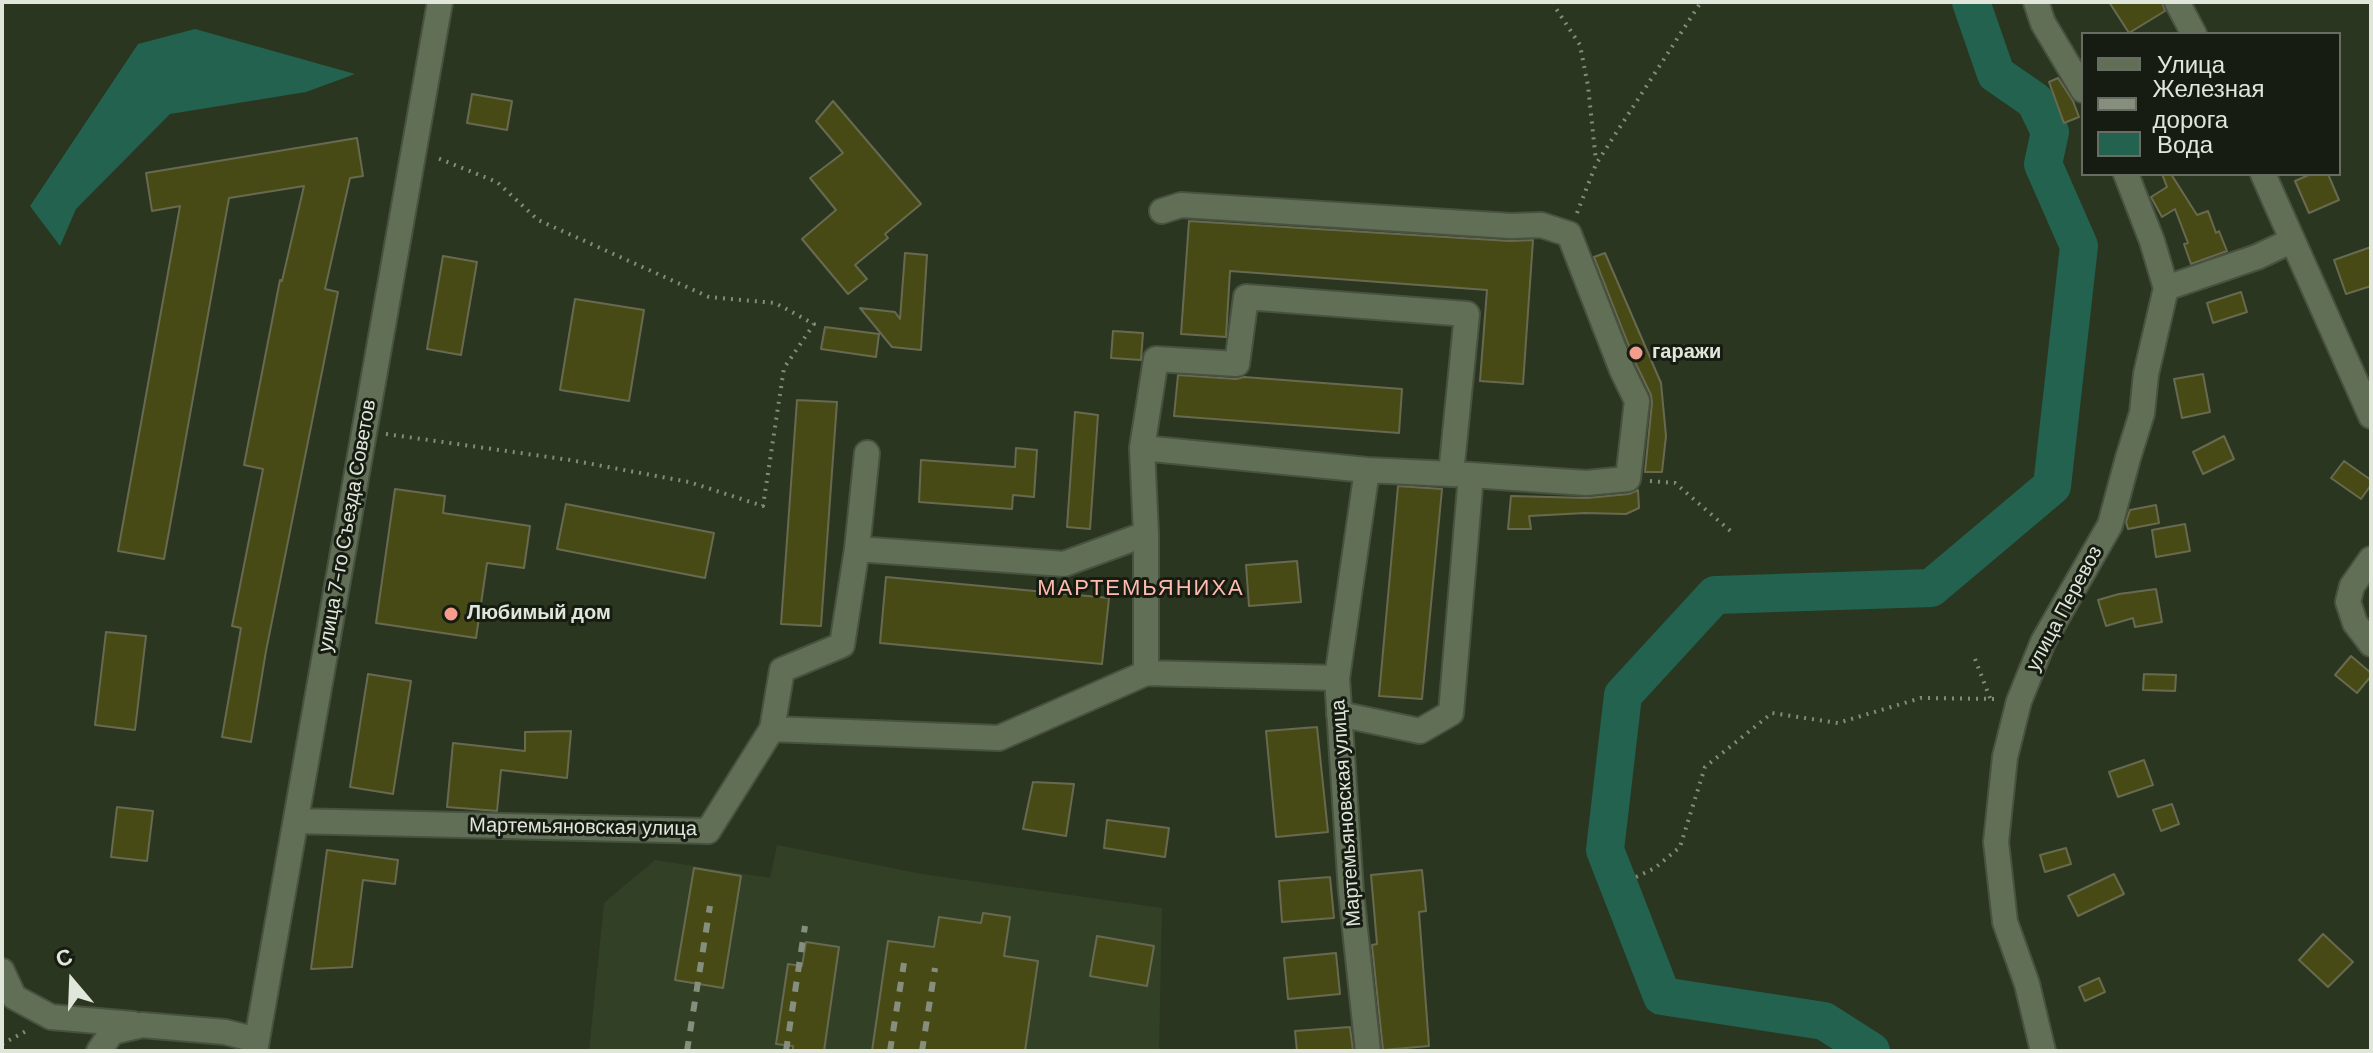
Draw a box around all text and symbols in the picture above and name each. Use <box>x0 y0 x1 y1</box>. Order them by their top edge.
legend <box>2081 32 2341 176</box>
text: Улица <box>2157 49 2225 80</box>
text: Железная дорога <box>2153 73 2264 135</box>
text: Вода <box>2157 129 2213 160</box>
place label: гаражи <box>1652 341 1721 365</box>
marker: гаражи <box>1627 344 1645 362</box>
street label: улица 7-го Съезда Советов <box>314 398 382 654</box>
street label: улица Перевоз <box>2022 542 2108 676</box>
district label: МАРТЕМЬЯНИХА <box>1037 576 1245 602</box>
place label: Любимый дом <box>467 602 611 626</box>
marker: Любимый дом <box>442 605 460 623</box>
street label: Мартемьяновская улица <box>1327 699 1367 927</box>
street label: Мартемьяновская улица <box>469 814 697 842</box>
north arrow <box>32 941 112 1021</box>
text: С <box>52 942 76 974</box>

